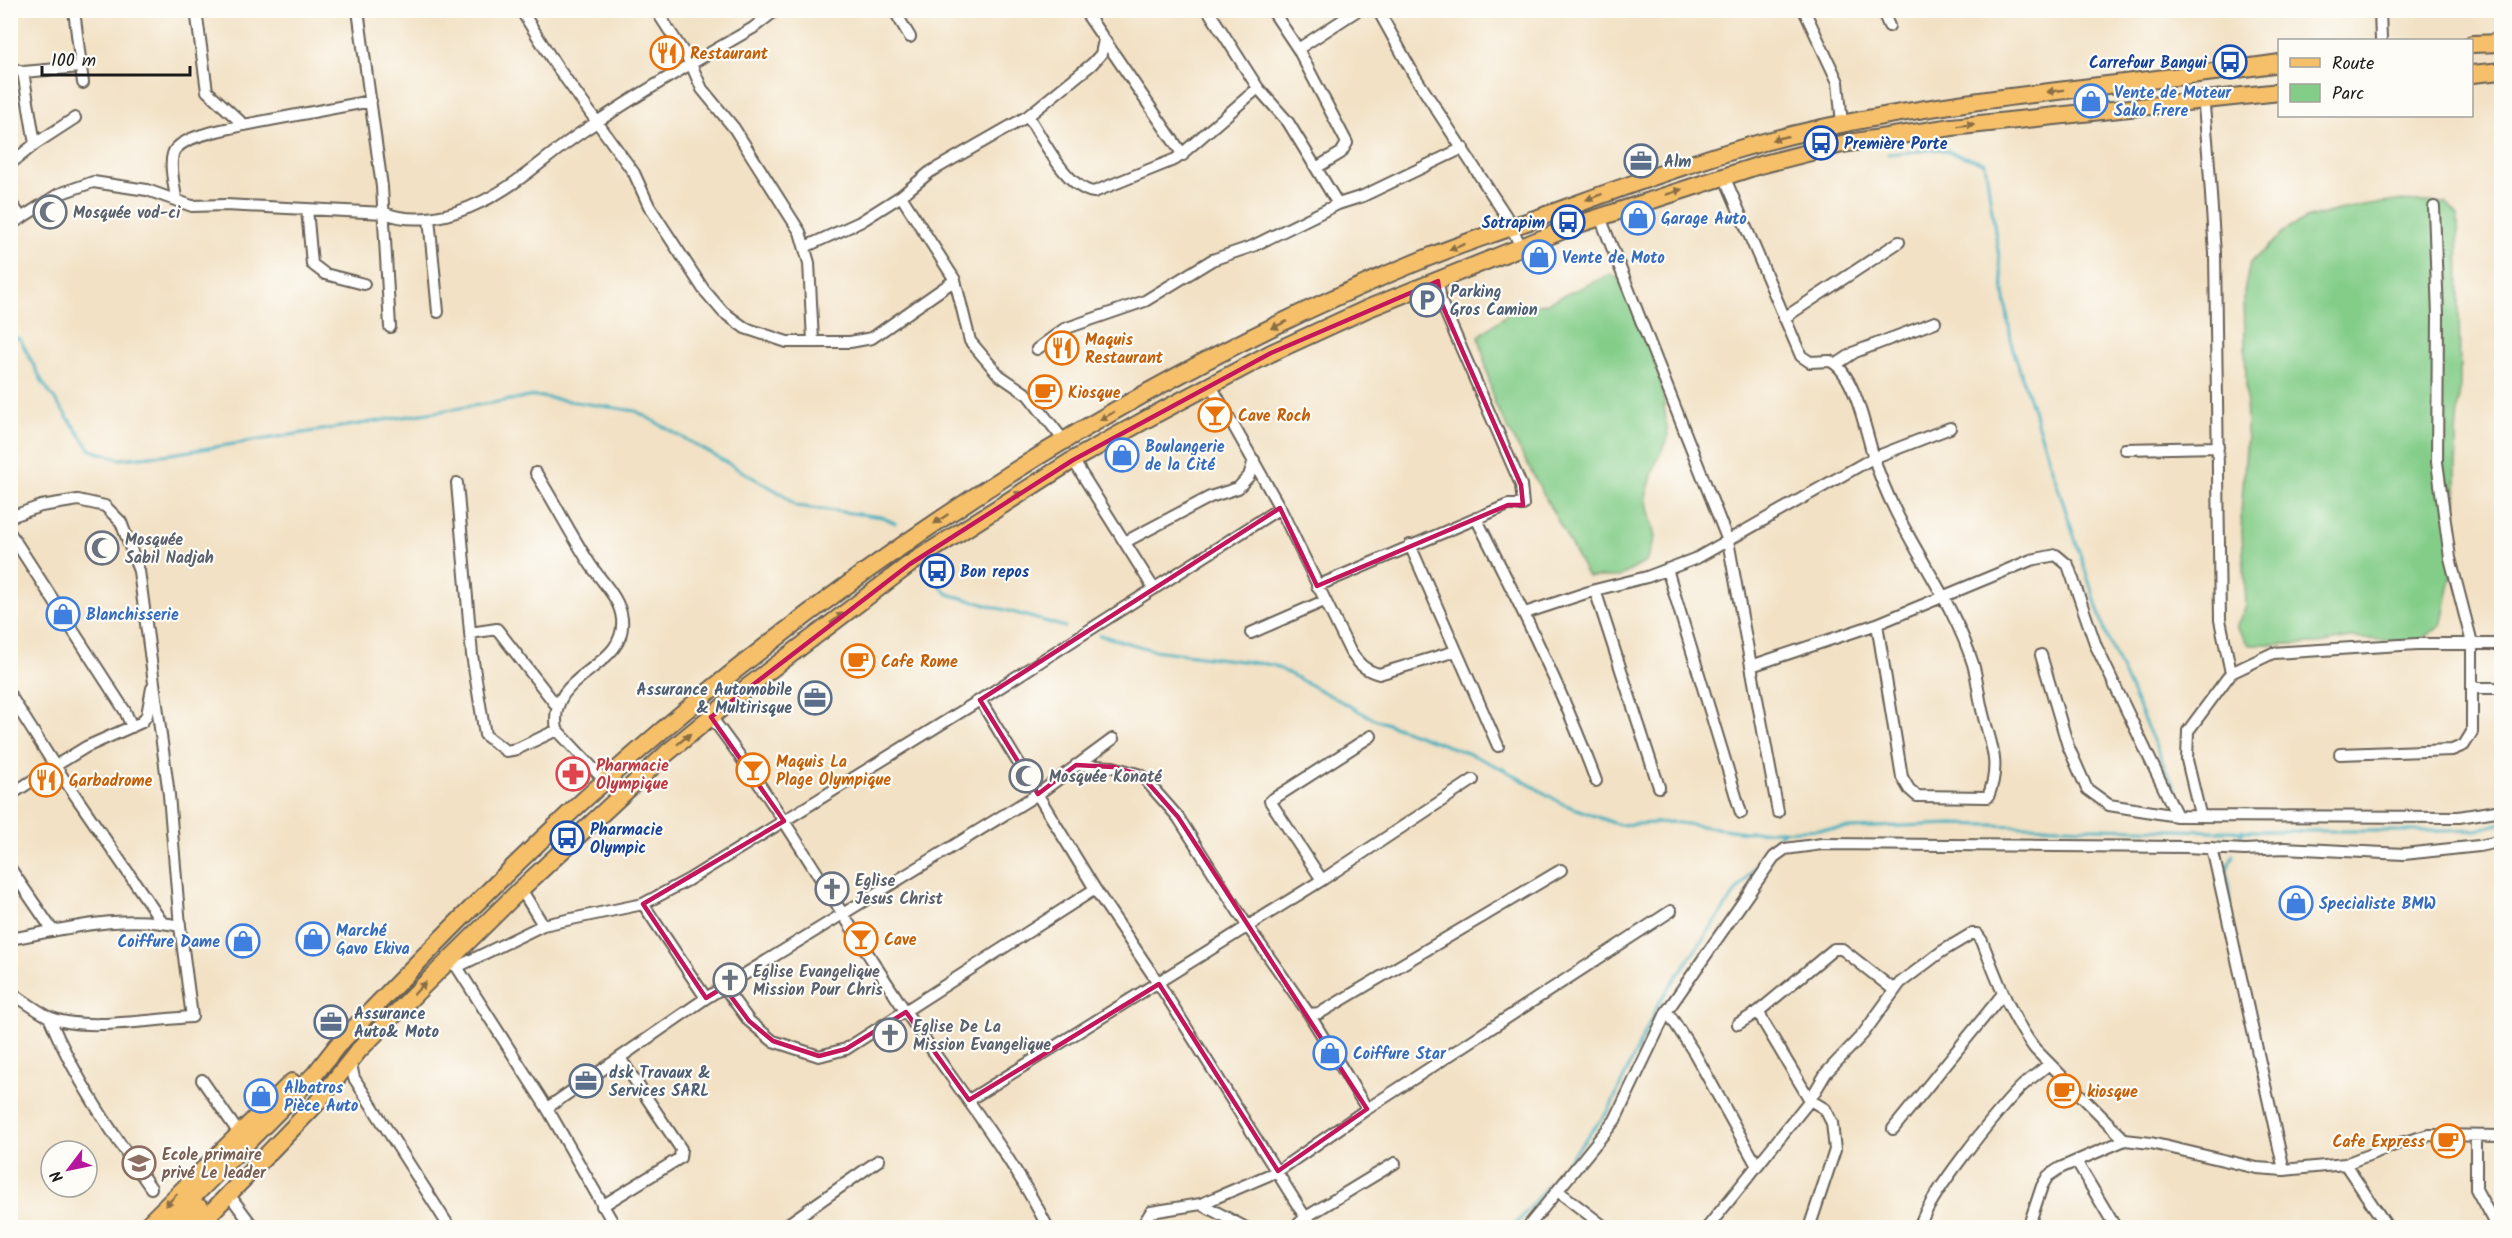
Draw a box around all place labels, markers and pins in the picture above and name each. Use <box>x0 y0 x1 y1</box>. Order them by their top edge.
restaurant icon: Restaurant <box>649 35 685 71</box>
place label: Restaurant <box>690 42 769 67</box>
bus stop icon: Carrefour Bangui <box>2212 44 2248 80</box>
place label: Carrefour Bangui <box>2089 51 2208 76</box>
place label: Vente de Moteur Sako Frere <box>2114 81 2232 124</box>
shop icon: Vente de Moteur Sako Frere <box>2073 83 2109 119</box>
bus stop icon: Première Porte <box>1803 125 1839 161</box>
place label: Première Porte <box>1844 132 1948 157</box>
office icon: Alm <box>1623 143 1659 179</box>
place label: Alm <box>1664 150 1691 175</box>
mosque icon: Mosquée vod-ci <box>32 194 68 230</box>
shop icon: Garage Auto <box>1620 200 1656 236</box>
place label: Mosquée vod-ci <box>73 201 181 226</box>
bus stop icon: Sotrapim <box>1550 204 1586 240</box>
place label: Garage Auto <box>1661 207 1747 232</box>
place label: Sotrapim <box>1482 211 1545 236</box>
shop icon: Vente de Moto <box>1521 239 1557 275</box>
place label: Vente de Moto <box>1562 246 1665 271</box>
place label: Parking Gros Camion <box>1450 280 1538 323</box>
parking icon: Parking Gros Camion <box>1409 282 1445 318</box>
place label: Maquis Restaurant <box>1085 328 1164 371</box>
restaurant icon: Maquis Restaurant <box>1044 330 1080 366</box>
cafe icon: Kiosque <box>1027 374 1063 410</box>
place label: Kiosque <box>1068 381 1121 406</box>
bar icon: Cave Roch <box>1197 397 1233 433</box>
place label: Cave Roch <box>1238 404 1311 429</box>
place label: Boulangerie de la Cité <box>1145 435 1225 478</box>
shop icon: Boulangerie de la Cité <box>1104 437 1140 473</box>
place label: Mosquée Sabil Nadjah <box>125 528 214 571</box>
mosque icon: Mosquée Sabil Nadjah <box>84 530 120 566</box>
bus stop icon: Bon repos <box>919 553 955 589</box>
place label: Bon repos <box>960 560 1030 585</box>
shop icon: Blanchisserie <box>45 596 81 632</box>
place label: Blanchisserie <box>86 603 179 628</box>
cafe icon: Cafe Rome <box>840 643 876 679</box>
place label: Cafe Rome <box>881 650 958 675</box>
place label: Assurance Automobile & Multirisque <box>637 678 792 721</box>
office icon: Assurance Automobile & Multirisque <box>797 680 833 716</box>
place label: Maquis La Plage Olympique <box>776 750 891 793</box>
bar icon: Maquis La Plage Olympique <box>735 752 771 788</box>
place label: Pharmacie Olympique <box>596 754 669 797</box>
pharmacy icon: Pharmacie Olympique <box>555 756 591 792</box>
mosque icon: Mosquée Konaté <box>1008 758 1044 794</box>
restaurant icon: Garbadrome <box>28 762 64 798</box>
place label: Mosquée Konaté <box>1049 765 1162 790</box>
place label: Garbadrome <box>69 769 153 794</box>
place label: Pharmacie Olympic <box>590 818 663 861</box>
bus stop icon: Pharmacie Olympic <box>549 820 585 856</box>
place label: Eglise Jesus Christ <box>855 869 944 912</box>
church icon: Eglise Jesus Christ <box>814 871 850 907</box>
shop icon: Specialiste BMW <box>2278 885 2314 921</box>
place label: Specialiste BMW <box>2319 892 2436 917</box>
place label: Marché Gavo Ekiva <box>336 919 410 962</box>
shop icon: Marché Gavo Ekiva <box>295 921 331 957</box>
bar icon: Cave <box>843 921 879 957</box>
shop icon: Coiffure Dame <box>225 923 261 959</box>
place label: Cave <box>884 928 917 953</box>
place label: Coiffure Dame <box>117 930 220 955</box>
place label: Eglise Evangelique Mission Pour Chris <box>753 960 883 1003</box>
church icon: Eglise Evangelique Mission Pour Chris <box>712 962 748 998</box>
place label: Assurance Auto& Moto <box>354 1002 439 1045</box>
office icon: Assurance Auto& Moto <box>313 1004 349 1040</box>
place label: Eglise De La Mission Evangelique <box>913 1015 1051 1058</box>
church icon: Eglise De La Mission Evangelique <box>872 1017 908 1053</box>
shop icon: Coiffure Star <box>1312 1035 1348 1071</box>
place label: Coiffure Star <box>1353 1042 1447 1067</box>
place label: dsk Travaux & Services SARL <box>609 1061 711 1104</box>
office icon: dsk Travaux & Services SARL <box>568 1063 604 1099</box>
cafe icon: kiosque <box>2046 1073 2082 1109</box>
place label: Albatros Pièce Auto <box>284 1076 358 1119</box>
shop icon: Albatros Pièce Auto <box>243 1078 279 1114</box>
place label: kiosque <box>2087 1080 2138 1105</box>
cafe icon: Cafe Express <box>2430 1123 2466 1159</box>
place label: Cafe Express <box>2332 1130 2426 1155</box>
place label: Ecole primaire privé Le leader <box>161 1143 267 1186</box>
school or university icon: Ecole primaire privé Le leader <box>121 1145 157 1181</box>

